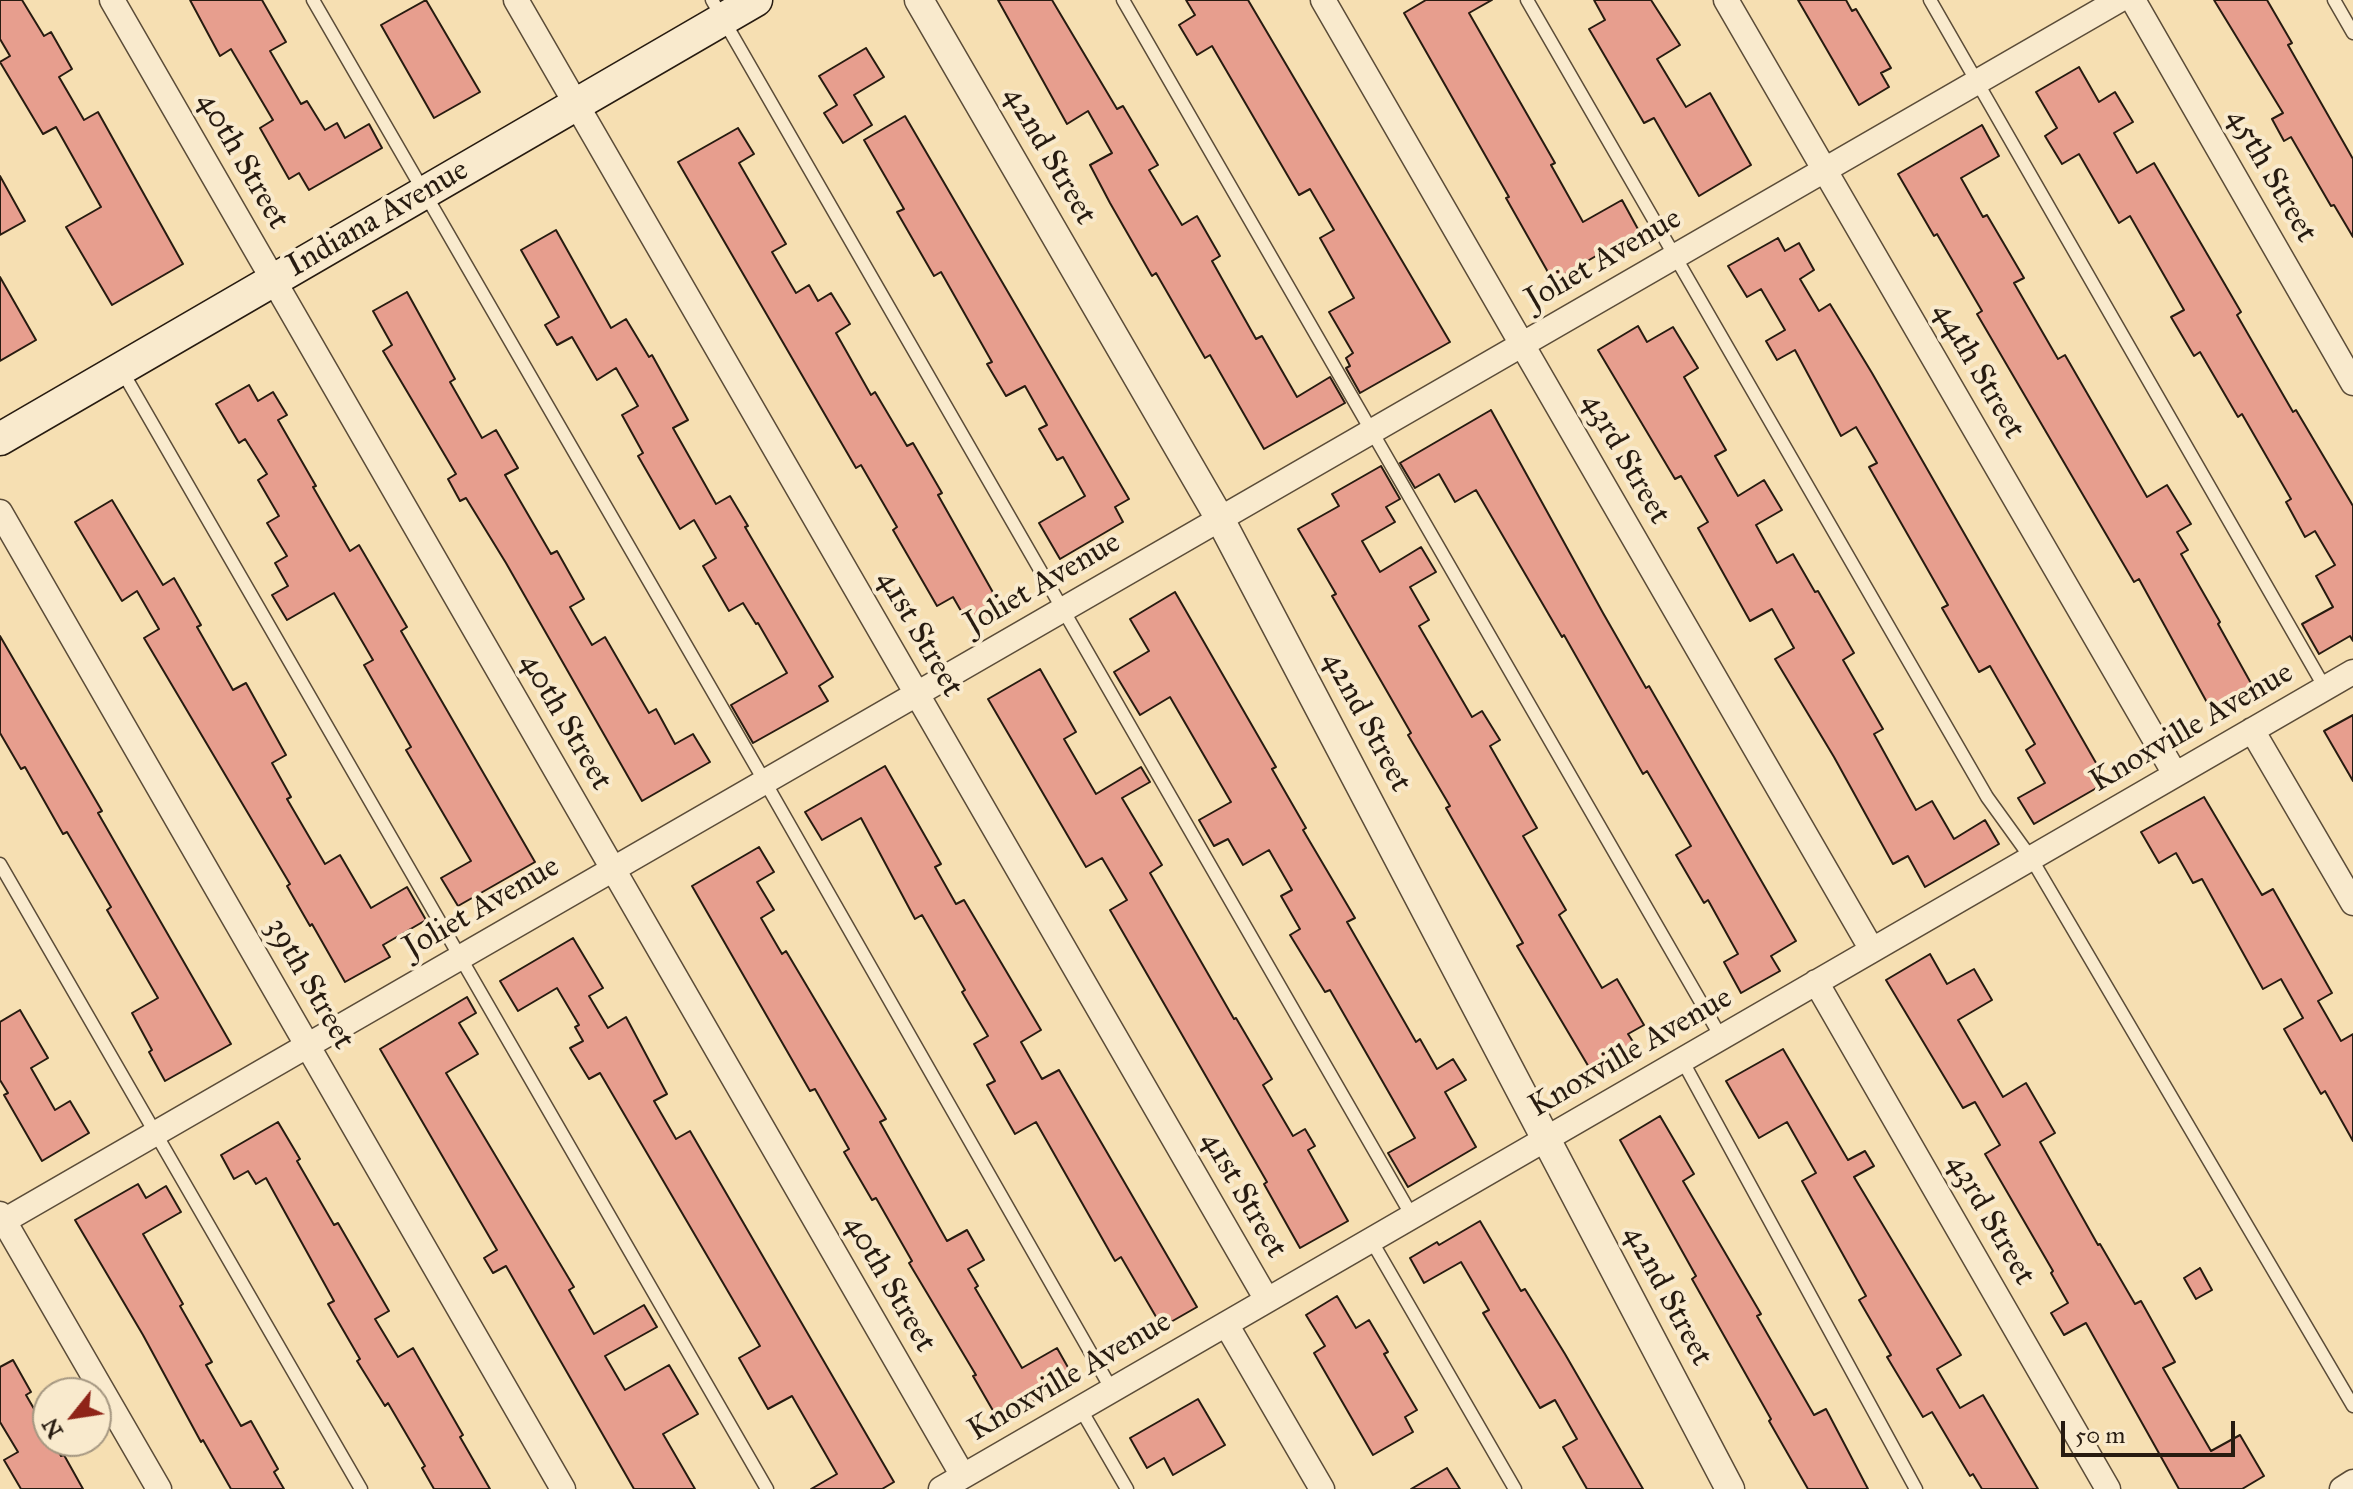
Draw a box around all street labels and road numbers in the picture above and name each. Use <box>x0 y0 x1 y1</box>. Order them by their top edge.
street label: 42nd Street <box>994 80 1104 232</box>
street label: 40th Street <box>187 86 297 236</box>
street label: 45th Street <box>2217 102 2325 250</box>
street label: Indiana Avenue <box>280 152 476 286</box>
street label: Joliet Avenue <box>1519 200 1689 320</box>
street label: 44th Street <box>1924 296 2032 446</box>
street label: 43rd Street <box>1572 387 1678 531</box>
street label: Joliet Avenue <box>958 524 1128 644</box>
street label: 41st Street <box>867 564 971 704</box>
street label: 42nd Street <box>1313 645 1419 799</box>
street label: 40th Street <box>510 647 620 797</box>
street label: Knoxville Avenue <box>2084 654 2300 802</box>
street label: Joliet Avenue <box>397 848 567 968</box>
street label: 39th Street <box>256 911 362 1057</box>
street label: Knoxville Avenue <box>1523 979 1739 1127</box>
street label: 41st Street <box>1191 1125 1295 1265</box>
street label: 43rd Street <box>1937 1148 2043 1292</box>
street label: 40th Street <box>834 1209 944 1359</box>
street label: 42nd Street <box>1614 1219 1720 1373</box>
street label: Knoxville Avenue <box>962 1303 1178 1451</box>

